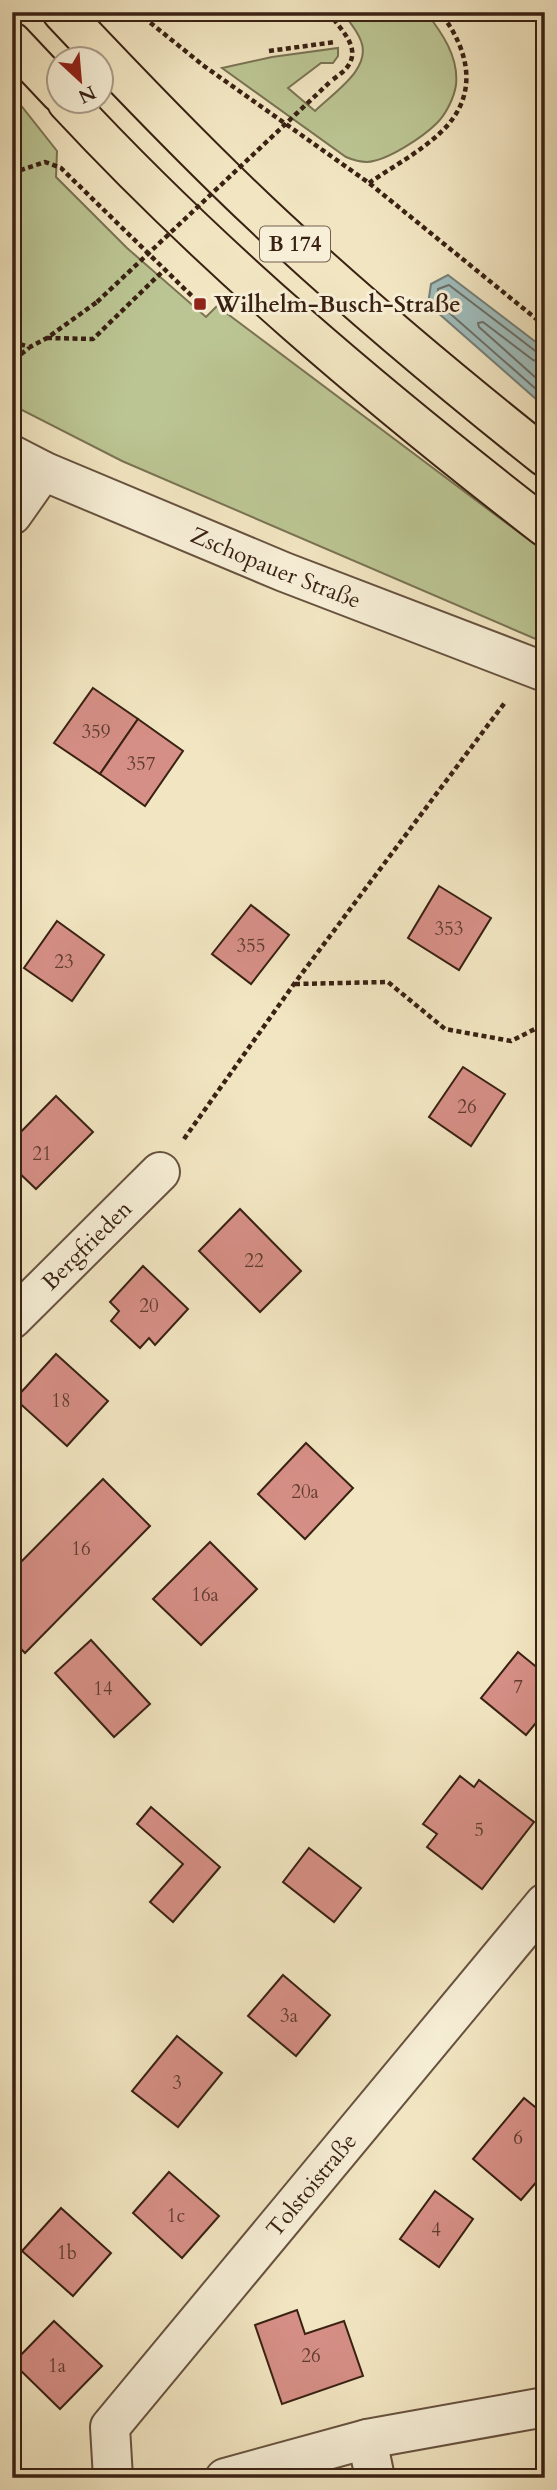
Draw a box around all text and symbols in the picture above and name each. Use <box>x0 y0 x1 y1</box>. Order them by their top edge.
north arrow <box>46 46 116 116</box>
text: N <box>73 79 100 110</box>
road number: B 174 <box>260 226 330 262</box>
place label: Wilhelm-Busch-Straße <box>213 289 461 320</box>
marker: Wilhelm-Busch-Straße <box>192 296 208 312</box>
street label: Zschopauer Straße <box>186 520 365 616</box>
house number: 359 <box>81 719 111 745</box>
house number: 357 <box>126 751 156 777</box>
house number: 353 <box>434 916 464 942</box>
house number: 355 <box>236 933 266 959</box>
house number: 23 <box>54 949 74 975</box>
house number: 26 <box>457 1094 477 1120</box>
house number: 21 <box>32 1141 52 1167</box>
street label: Bergfrieden <box>35 1194 139 1297</box>
house number: 22 <box>244 1248 264 1274</box>
house number: 20 <box>139 1293 159 1319</box>
house number: 18 <box>51 1388 71 1414</box>
house number: 20a <box>291 1479 319 1505</box>
house number: 16 <box>71 1536 91 1562</box>
house number: 16a <box>191 1582 219 1608</box>
house number: 7 <box>513 1674 523 1700</box>
house number: 14 <box>93 1676 113 1702</box>
house number: 5 <box>474 1817 484 1843</box>
house number: 3a <box>280 2003 298 2029</box>
house number: 3 <box>172 2070 182 2096</box>
house number: 6 <box>513 2125 523 2151</box>
street label: Tolstoistraße <box>259 2126 364 2244</box>
house number: 1c <box>167 2203 186 2229</box>
house number: 4 <box>431 2217 441 2243</box>
house number: 1b <box>57 2240 77 2266</box>
house number: 26 <box>301 2343 321 2369</box>
house number: 1a <box>48 2353 66 2379</box>

